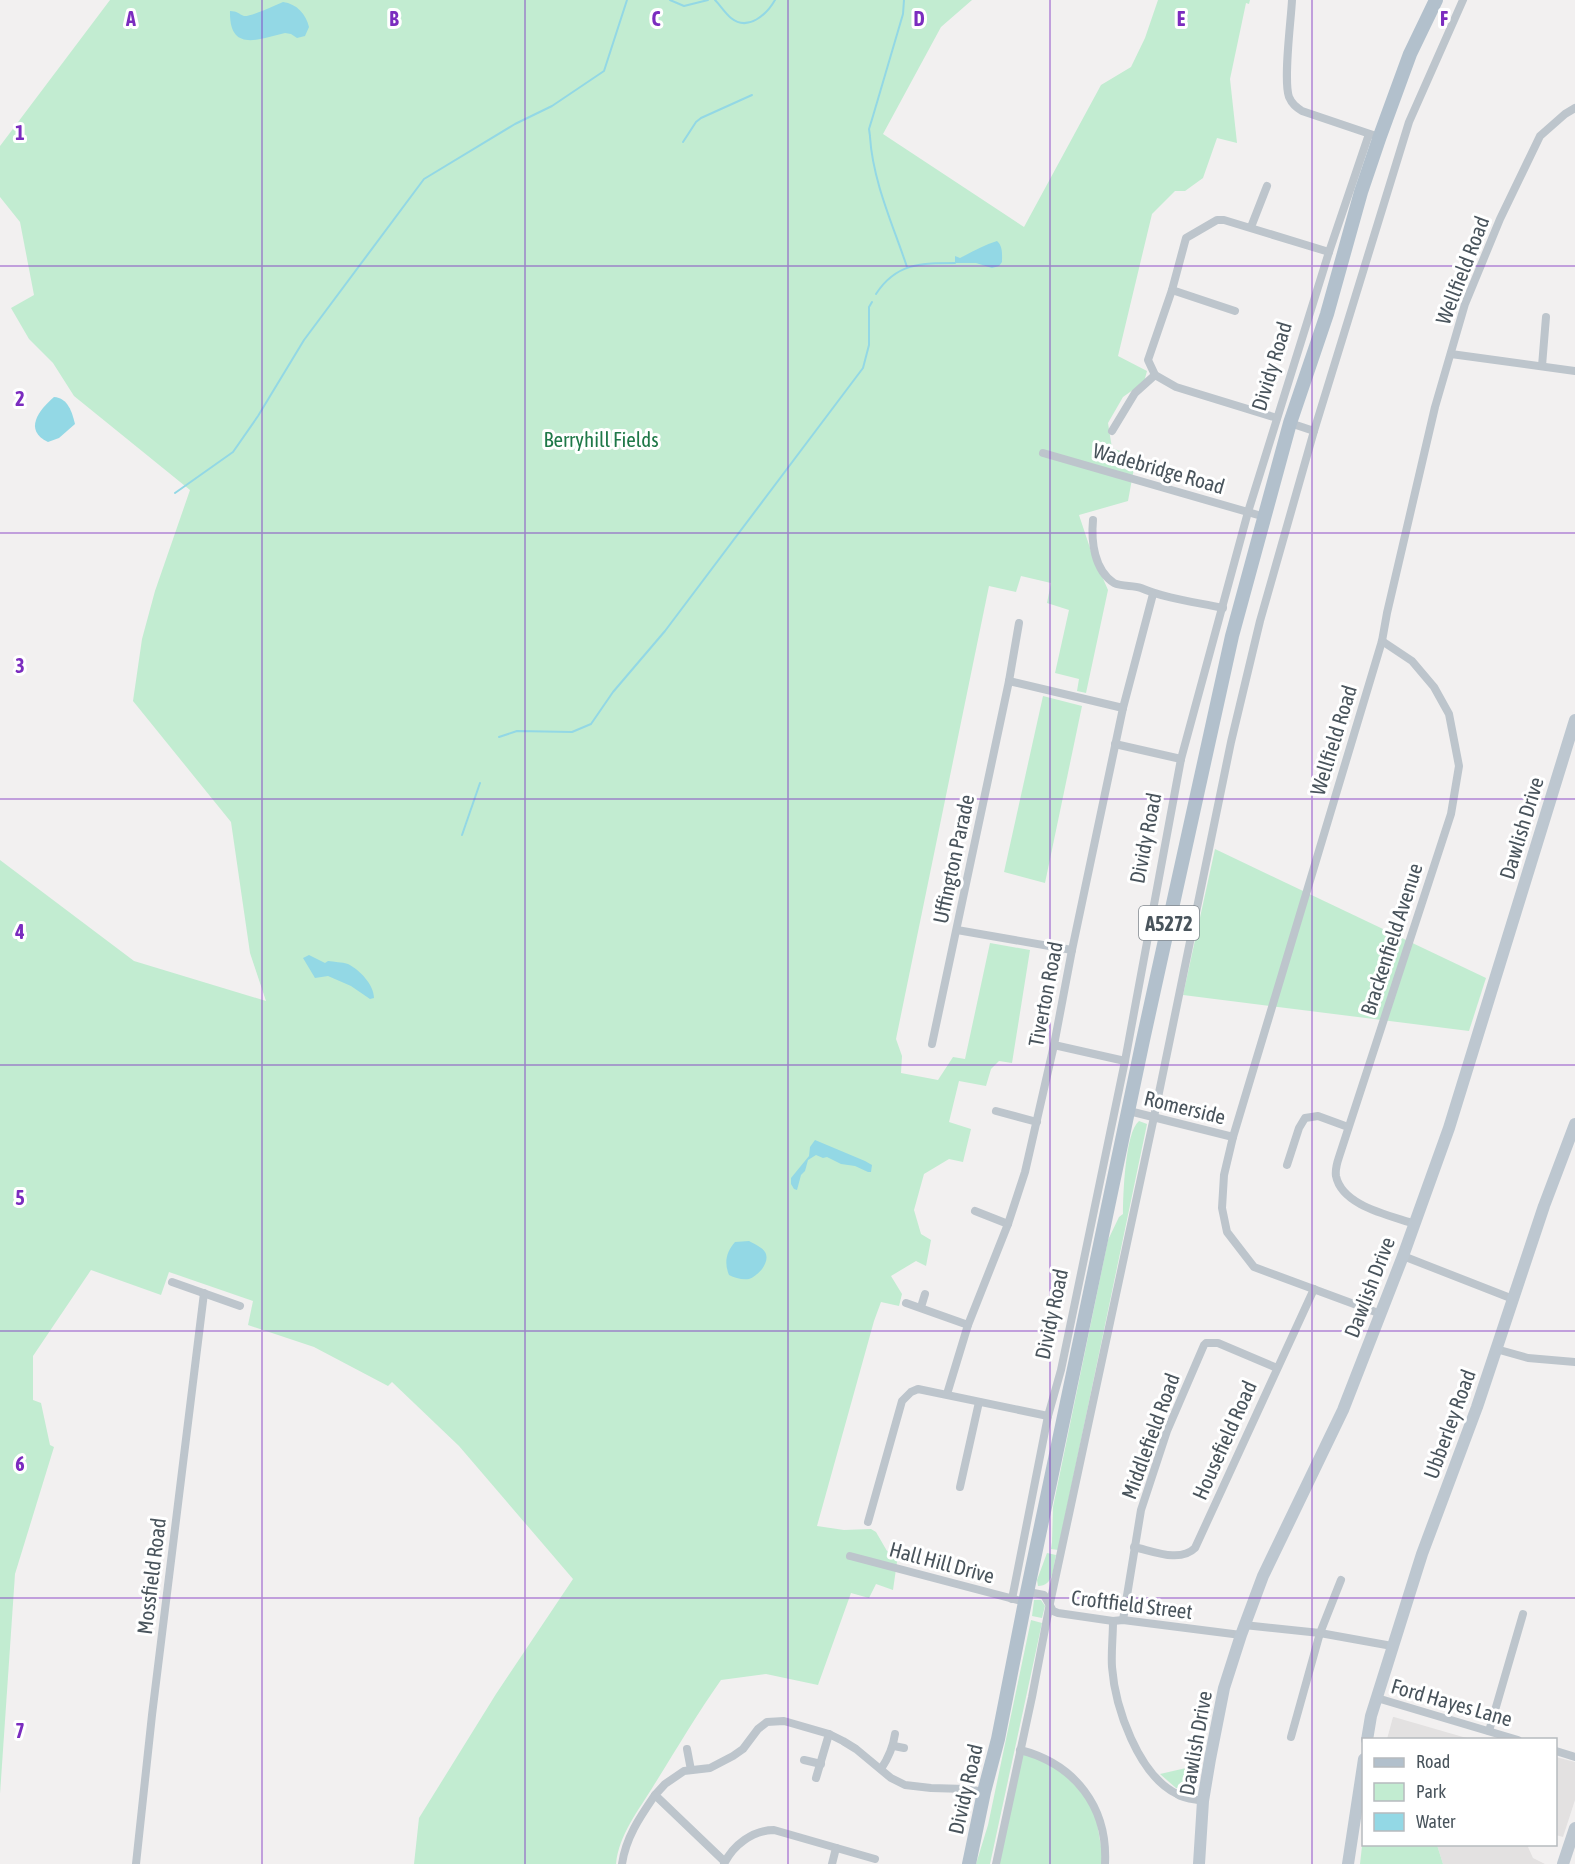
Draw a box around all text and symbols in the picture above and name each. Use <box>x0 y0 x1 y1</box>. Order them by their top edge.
text: A <box>125 7 136 30</box>
text: B <box>389 7 399 30</box>
text: C <box>652 7 661 30</box>
text: D <box>913 7 925 30</box>
text: E <box>1177 7 1186 30</box>
text: F <box>1440 7 1448 30</box>
text: 1 <box>15 121 25 144</box>
street label: Wellfield Road <box>1430 213 1494 327</box>
street label: Dividy Road <box>1246 319 1296 413</box>
text: 2 <box>15 387 25 410</box>
park label: Berryhill Fields <box>543 427 659 451</box>
street label: Wadebridge Road <box>1090 438 1228 498</box>
text: 3 <box>15 654 25 677</box>
street label: Wellfield Road <box>1305 682 1361 798</box>
street label: Dawlish Drive <box>1494 774 1548 882</box>
street label: Dividy Road <box>1124 791 1166 885</box>
street label: Uffington Parade <box>928 792 978 926</box>
street label: Brackenfield Avenue <box>1355 860 1427 1018</box>
road number: A5272 <box>1139 906 1199 940</box>
text: 4 <box>14 920 25 943</box>
street label: Tiverton Road <box>1023 939 1067 1049</box>
street label: Romerside <box>1142 1085 1228 1129</box>
text: 5 <box>15 1186 25 1209</box>
street label: Dawlish Drive <box>1339 1233 1399 1341</box>
street label: Dividy Road <box>1030 1267 1072 1361</box>
street label: Ubberley Road <box>1418 1366 1480 1482</box>
street label: Middlefield Road <box>1116 1370 1184 1502</box>
street label: Housefield Road <box>1187 1377 1261 1503</box>
text: 6 <box>15 1452 25 1475</box>
street label: Mossfield Road <box>132 1516 170 1636</box>
street label: Hall Hill Drive <box>887 1536 997 1588</box>
street label: Croftfield Street <box>1070 1585 1194 1623</box>
street label: Ford Hayes Lane <box>1389 1673 1515 1731</box>
street label: Dawlish Drive <box>1174 1689 1216 1797</box>
text: 7 <box>15 1719 25 1742</box>
legend <box>1362 1738 1557 1846</box>
street label: Dividy Road <box>943 1742 987 1836</box>
text: Road <box>1416 1751 1450 1772</box>
text: Park <box>1416 1781 1446 1802</box>
text: Water <box>1416 1811 1456 1832</box>

